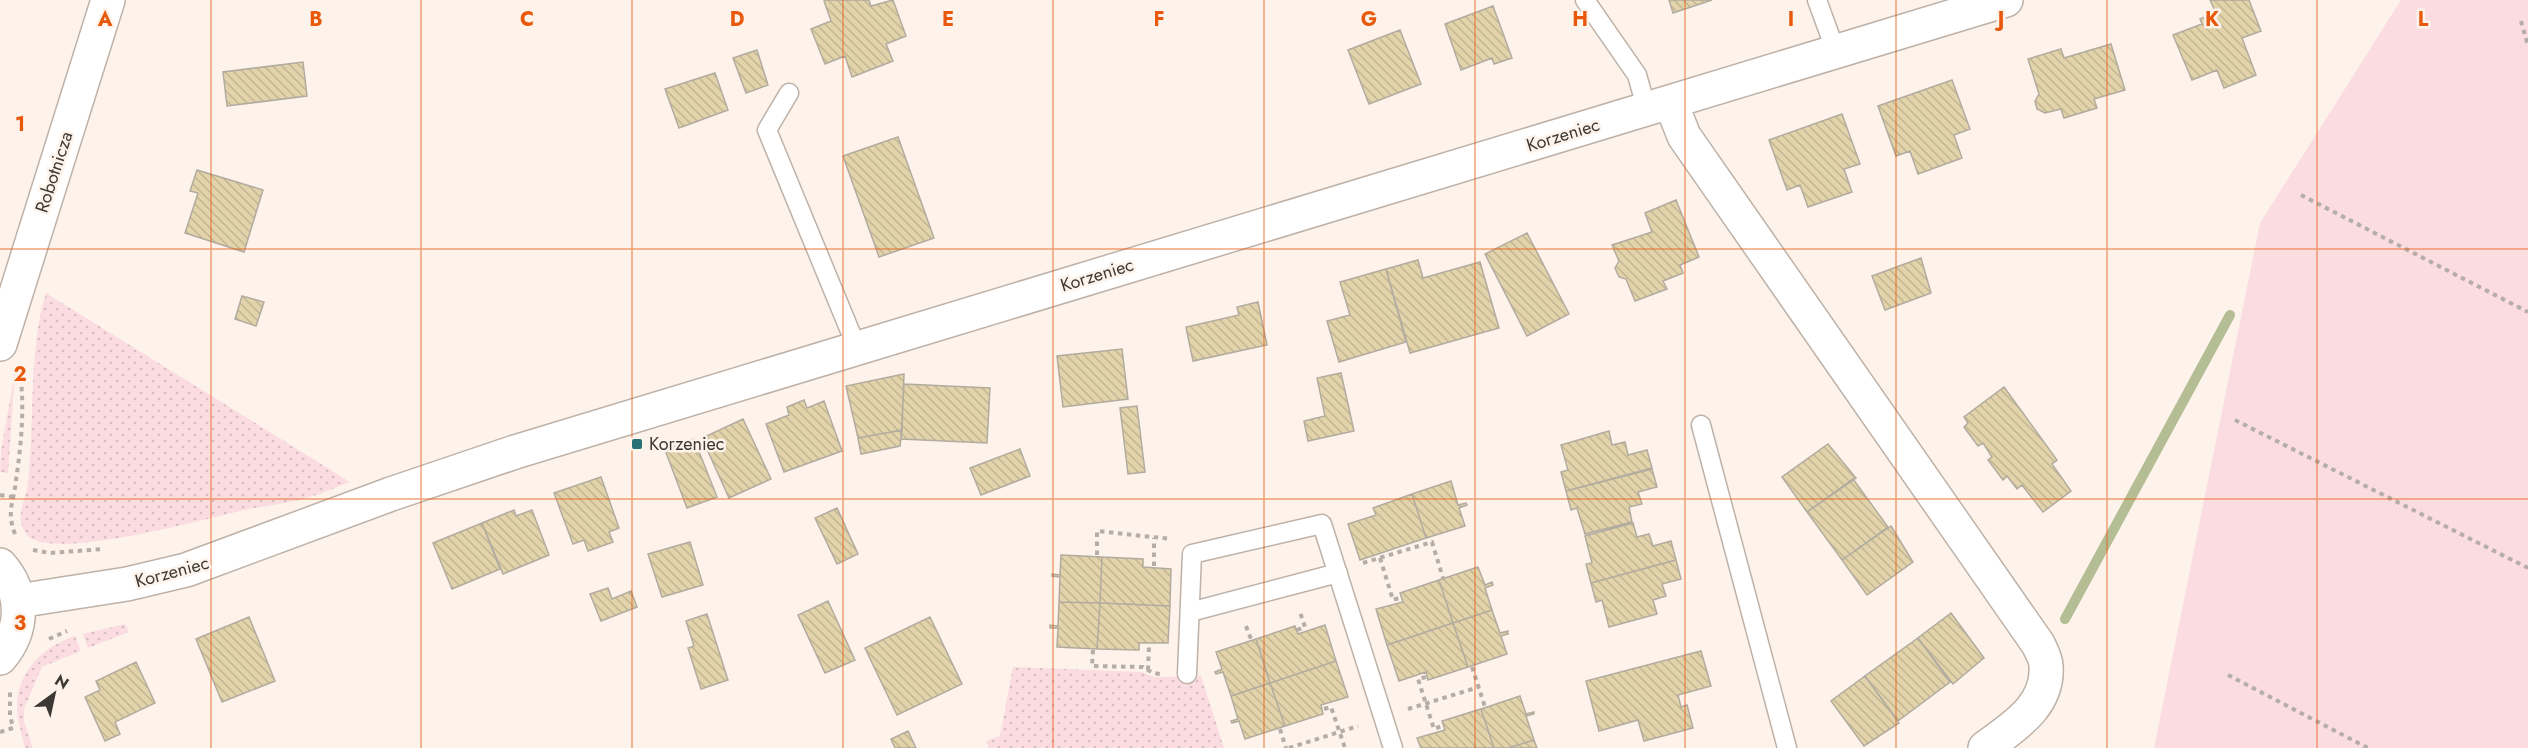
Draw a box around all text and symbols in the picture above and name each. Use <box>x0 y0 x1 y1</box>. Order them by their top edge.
text: A <box>97 5 113 34</box>
text: B <box>309 5 323 34</box>
text: C <box>520 5 534 34</box>
text: D <box>730 5 744 34</box>
text: E <box>942 5 954 34</box>
text: F <box>1153 5 1165 34</box>
text: G <box>1361 5 1377 34</box>
text: H <box>1572 5 1588 34</box>
text: I <box>1788 5 1794 34</box>
text: J <box>1994 5 2004 34</box>
text: K <box>2205 5 2219 34</box>
text: L <box>2418 5 2429 34</box>
text: 1 <box>15 110 25 139</box>
street label: Korzeniec <box>1523 112 1603 158</box>
street label: Robotnicza <box>29 128 79 216</box>
street label: Korzeniec <box>1057 252 1137 298</box>
text: 2 <box>13 360 27 389</box>
place label: Korzeniec <box>649 431 724 457</box>
marker: Korzeniec <box>630 437 644 451</box>
street label: Korzeniec <box>132 550 212 594</box>
text: 3 <box>14 609 26 638</box>
north arrow <box>24 664 84 724</box>
text: N <box>50 669 73 695</box>

